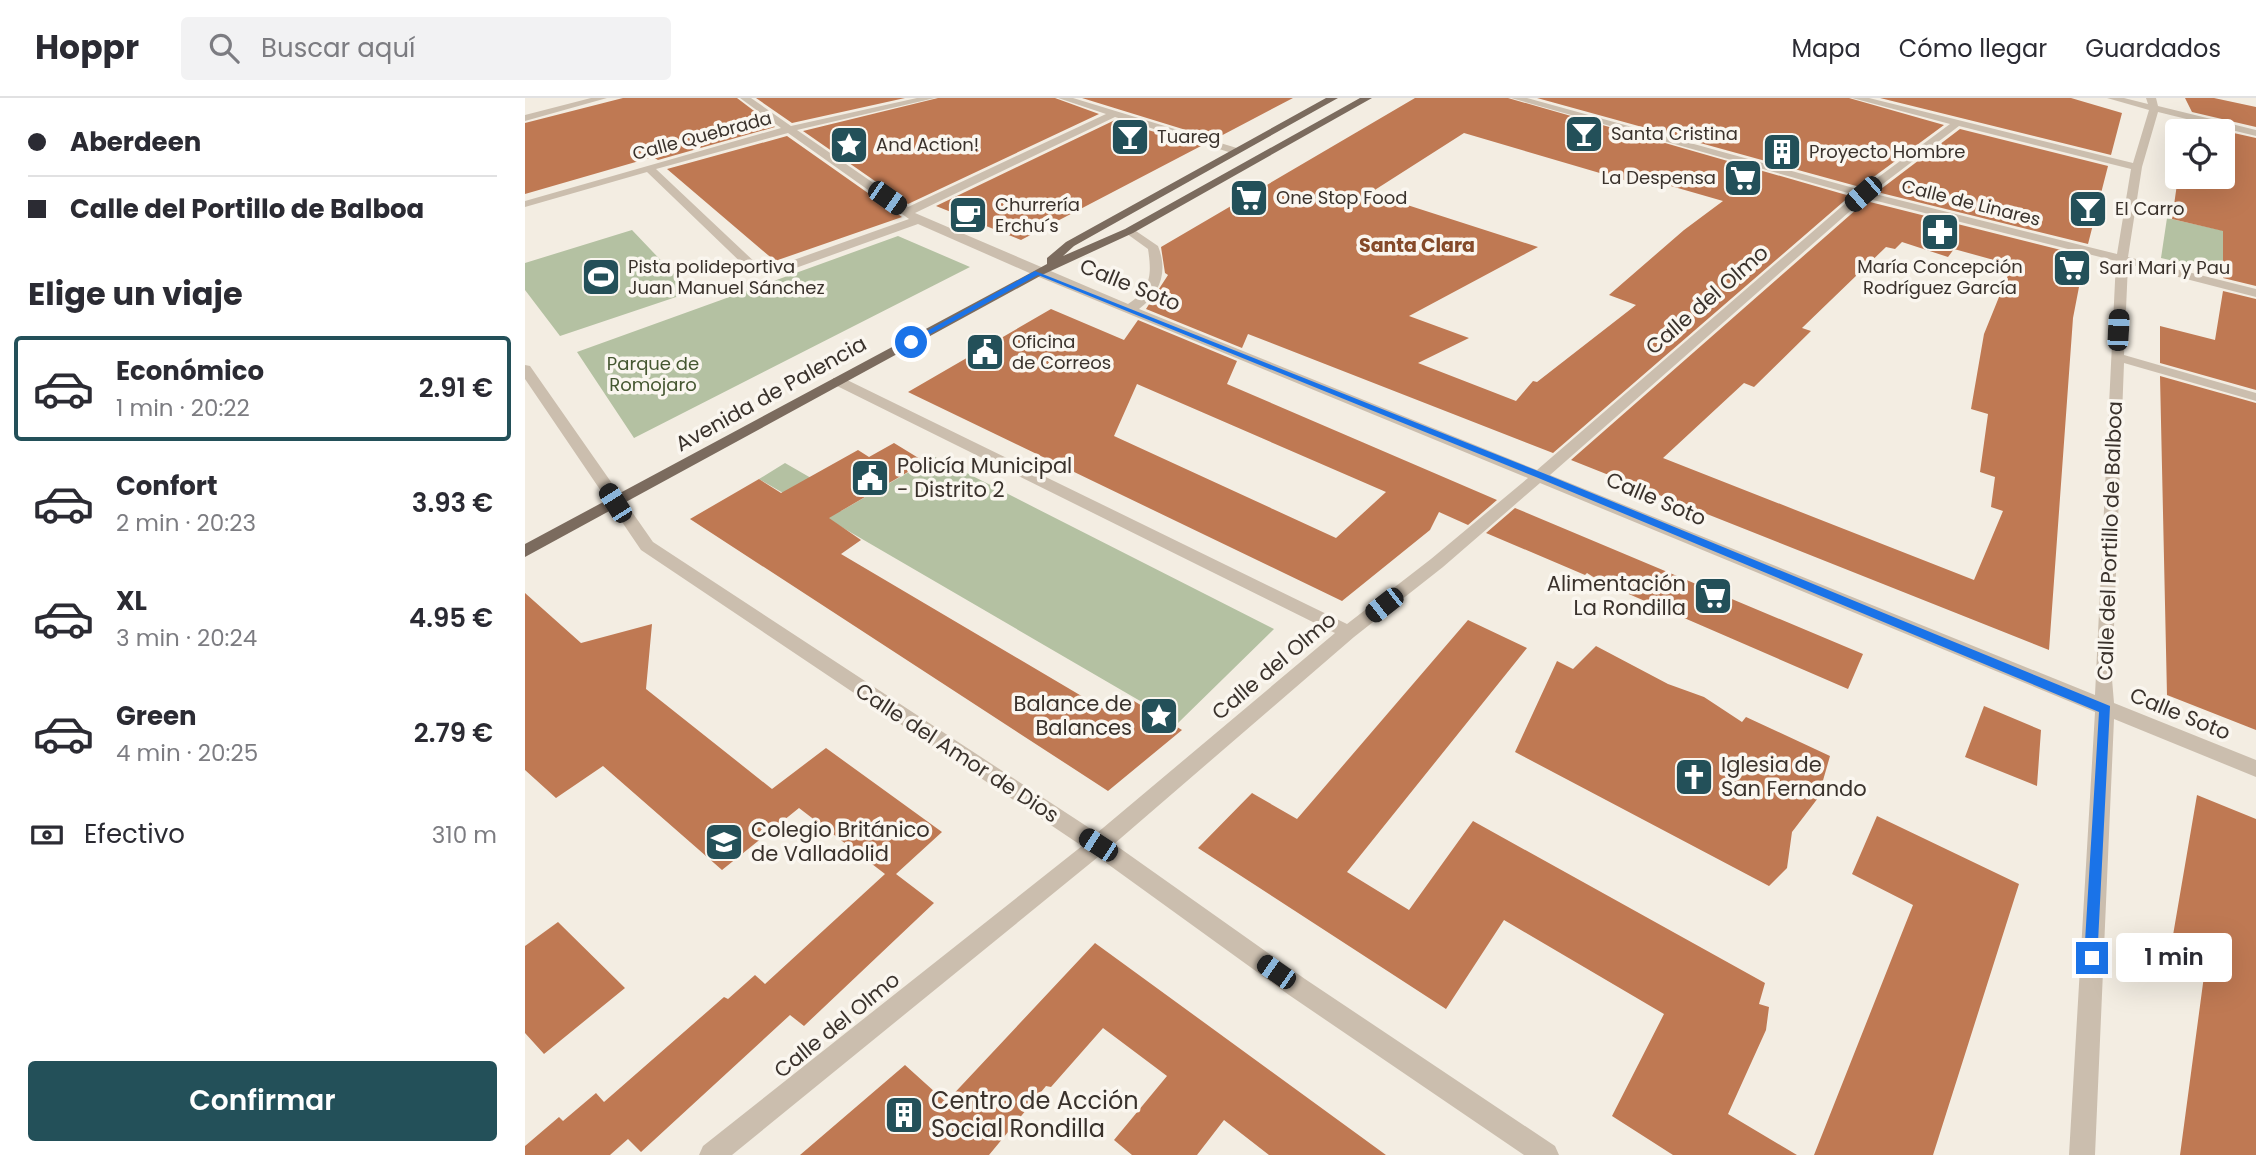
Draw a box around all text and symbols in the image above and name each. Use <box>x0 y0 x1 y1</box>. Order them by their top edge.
search box <box>181 17 671 80</box>
text: Hoppr <box>35 24 139 71</box>
icon: search <box>205 29 243 67</box>
text: Buscar aquí <box>261 30 415 66</box>
text: Mapa <box>1791 32 1861 65</box>
text: Cómo llegar <box>1899 32 2047 65</box>
text: Guardados <box>2085 32 2221 65</box>
street label: Calle Quebrada <box>630 105 774 166</box>
bar icon: Santa Cristina <box>1563 113 1605 155</box>
bar icon: Tuareg <box>1109 116 1151 158</box>
map controls <box>2165 119 2235 189</box>
button: locate <box>2165 119 2235 189</box>
place label: Santa Cristina <box>1611 121 1738 146</box>
text: Aberdeen <box>70 124 201 160</box>
place icon: And Action! <box>828 124 870 166</box>
place label: Tuareg <box>1157 124 1220 149</box>
building icon: Proyecto Hombre <box>1761 131 1803 173</box>
place label: And Action! <box>876 132 979 157</box>
place label: Proyecto Hombre <box>1809 139 1965 164</box>
supermarket icon: La Despensa <box>1722 157 1764 199</box>
place label: La Despensa <box>1602 165 1716 190</box>
car <box>1841 172 1886 216</box>
street label: Calle de Linares <box>1899 173 2043 232</box>
car <box>864 177 911 219</box>
supermarket icon: One Stop Food <box>1228 177 1270 219</box>
place label: One Stop Food <box>1276 185 1408 210</box>
bar icon: El Carro <box>2067 188 2109 230</box>
text: Calle del Portillo de Balboa <box>70 191 424 227</box>
place label: Churrería Erchu´s <box>995 192 1080 238</box>
cafe icon: Churrería Erchu´s <box>947 194 989 236</box>
place label: El Carro <box>2115 196 2184 221</box>
pharmacy icon: María Concepción Rodríguez García <box>1919 211 1961 253</box>
district label: Santa Clara <box>1359 232 1475 259</box>
street label: Calle del Olmo <box>1639 238 1774 361</box>
supermarket icon: Sari Mari y Pau <box>2051 247 2093 289</box>
street label: Calle Soto <box>1076 251 1185 318</box>
place label: Pista polideportiva Juan Manuel Sánchez <box>628 254 825 300</box>
place label: María Concepción Rodríguez García <box>1857 254 2023 300</box>
place label: Sari Mari y Pau <box>2099 255 2230 280</box>
sports icon: Pista polideportiva Juan Manuel Sánchez <box>580 256 622 298</box>
text: Elige un viaje <box>28 271 243 316</box>
car <box>2107 308 2130 352</box>
route start <box>895 326 927 358</box>
street label: Avenida de Palencia <box>670 329 872 458</box>
place label: Oficina de Correos <box>1012 329 1111 375</box>
public building icon: Oficina de Correos <box>964 331 1006 373</box>
park label: Parque de Romojaro <box>607 351 699 397</box>
text: Económico <box>116 353 264 389</box>
icon: car <box>32 357 95 420</box>
text: 2.91 € <box>419 370 493 406</box>
text: 1 min · 20:22 <box>116 392 250 424</box>
street label: Calle del Portillo de Balboa <box>2090 401 2129 681</box>
place label: Policía Municipal - Distrito 2 <box>897 451 1072 504</box>
public building icon: Policía Municipal - Distrito 2 <box>849 457 891 499</box>
street label: Calle Soto <box>1602 464 1711 533</box>
text: Confort <box>116 468 218 504</box>
icon: car <box>32 472 95 535</box>
car <box>595 480 636 526</box>
text: 3.93 € <box>412 485 493 521</box>
text: 2 min · 20:23 <box>116 507 256 539</box>
place label: Alimentación La Rondilla <box>1547 569 1686 622</box>
supermarket icon: Alimentación La Rondilla <box>1692 575 1734 617</box>
text: XL <box>116 583 147 619</box>
car <box>1361 584 1408 626</box>
icon: car <box>32 587 95 650</box>
text: 4.95 € <box>409 600 493 636</box>
street label: Calle del Olmo <box>1205 605 1342 726</box>
text: 3 min · 20:24 <box>116 622 257 654</box>
street label: Calle del Amor de Dios <box>850 676 1065 829</box>
street label: Calle Soto <box>2126 680 2235 747</box>
place label: Balance de Balances <box>1014 689 1132 742</box>
place icon: Balance de Balances <box>1138 695 1180 737</box>
text: Green <box>116 698 197 734</box>
icon: car <box>32 702 95 765</box>
text: 2.79 € <box>414 715 493 751</box>
text: 4 min · 20:25 <box>116 737 258 769</box>
place label: Iglesia de San Fernando <box>1721 750 1867 803</box>
church icon: Iglesia de San Fernando <box>1673 756 1715 798</box>
place label: Colegio Británico de Valladolid <box>751 815 930 868</box>
icon: cash <box>28 816 66 854</box>
text: Efectivo <box>84 816 185 852</box>
text: 310 m <box>432 819 497 851</box>
school or university icon: Colegio Británico de Valladolid <box>703 821 745 863</box>
car <box>1075 825 1122 865</box>
callout: 1 min <box>2117 934 2232 982</box>
text: 1 min <box>2144 941 2204 973</box>
route end <box>2076 942 2108 974</box>
car <box>1253 951 1300 993</box>
street label: Calle del Olmo <box>768 965 906 1084</box>
button: Confirmar <box>28 1061 497 1141</box>
place label: Centro de Acción Social Rondilla <box>931 1084 1139 1145</box>
building icon: Centro de Acción Social Rondilla <box>883 1094 925 1136</box>

